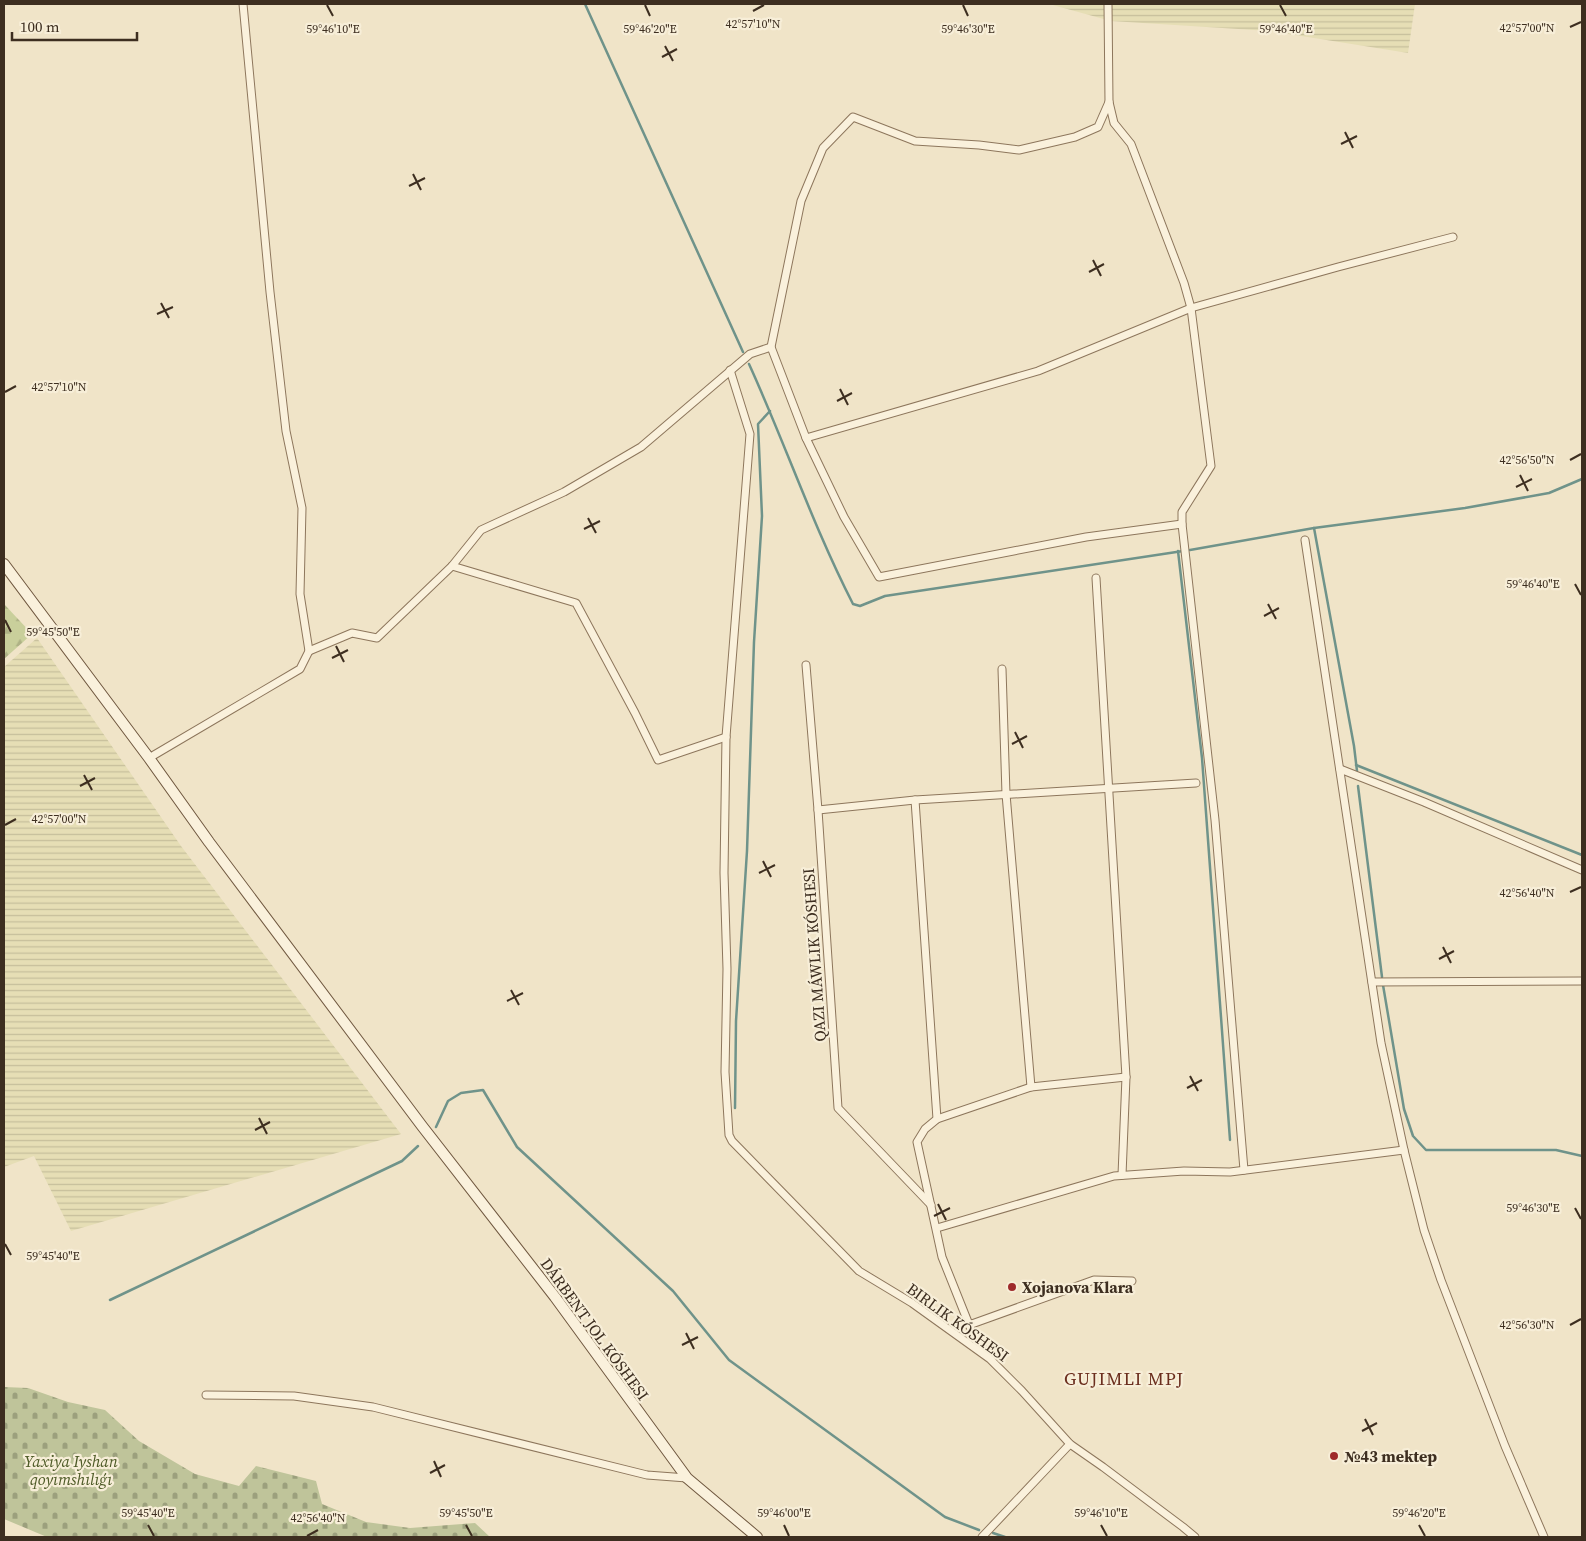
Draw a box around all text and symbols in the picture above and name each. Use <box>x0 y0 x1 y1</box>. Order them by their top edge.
scale bar <box>12 10 138 42</box>
text: 100 m <box>20 16 60 37</box>
text: 42°57'10"N <box>725 16 781 32</box>
text: 42°57'00"N <box>1499 20 1555 36</box>
text: 59°46'10"E <box>306 21 360 37</box>
text: 59°46'20"E <box>623 21 677 37</box>
text: 59°46'30"E <box>941 21 995 37</box>
text: 59°46'40"E <box>1259 21 1313 37</box>
text: 42°57'10"N <box>31 379 87 395</box>
text: 42°56'50"N <box>1499 452 1555 468</box>
text: 59°46'40"E <box>1506 576 1560 592</box>
text: 59°45'50"E <box>26 624 80 640</box>
text: 42°57'00"N <box>31 811 87 827</box>
street label: QAZI MÁWLIK KÓSHESI <box>797 867 831 1043</box>
text: 42°56'40"N <box>1499 885 1555 901</box>
text: 59°46'30"E <box>1506 1200 1560 1216</box>
text: 59°45'40"E <box>26 1248 80 1264</box>
street label: DÁRBENT JOL KÓSHESI <box>536 1253 654 1405</box>
place label: Xojanova Klara <box>1022 1276 1134 1298</box>
street label: BIRLIK KÓSHESI <box>902 1277 1014 1367</box>
marker: Xojanova Klara <box>1006 1281 1018 1293</box>
text: 42°56'30"N <box>1499 1317 1555 1333</box>
district label: GUJIMLI MPJ <box>1064 1366 1184 1391</box>
place label: №43 mektep <box>1344 1445 1437 1467</box>
park label: Yaxiya Iyshan qoyımshılıǵı <box>24 1450 118 1490</box>
marker: №43 mektep <box>1328 1450 1340 1462</box>
text: 59°45'40"E <box>121 1505 175 1521</box>
text: 59°45'50"E <box>439 1505 493 1521</box>
text: 59°46'00"E <box>757 1505 811 1521</box>
text: 59°46'10"E <box>1074 1505 1128 1521</box>
text: 59°46'20"E <box>1392 1505 1446 1521</box>
text: 42°56'40"N <box>290 1510 346 1526</box>

